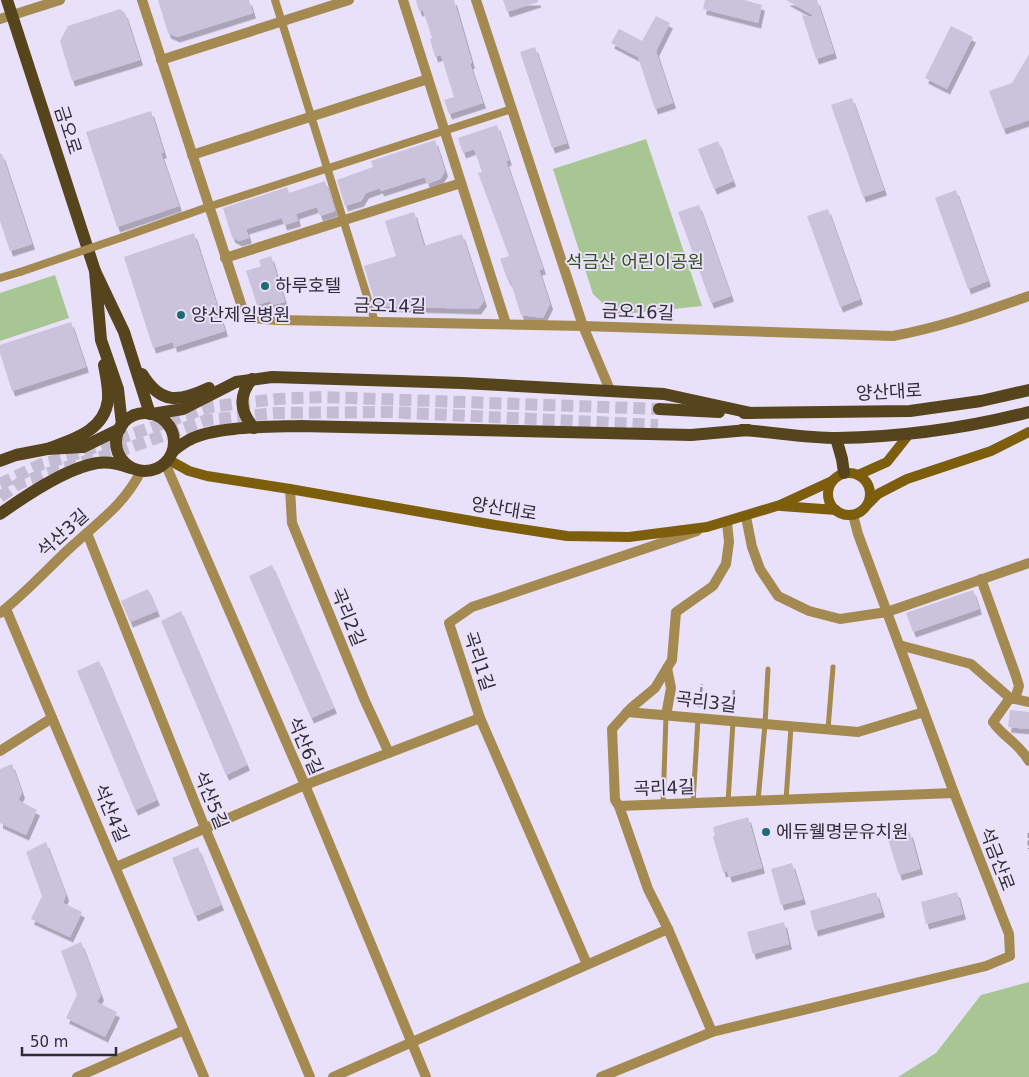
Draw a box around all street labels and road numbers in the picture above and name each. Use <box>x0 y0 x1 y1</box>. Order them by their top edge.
street label: 금오로 <box>51 103 86 157</box>
street label: 금오14길 <box>354 294 426 317</box>
street label: 금오16길 <box>601 300 675 323</box>
street label: 양산대로 <box>855 379 923 404</box>
street label: 양산대로 <box>470 493 538 524</box>
street label: 석산3길 <box>33 504 92 561</box>
street label: 곡리2길 <box>327 585 370 649</box>
street label: 곡리1길 <box>460 629 499 693</box>
street label: 곡리3길 <box>674 687 738 716</box>
street label: 석산6길 <box>284 714 327 778</box>
street label: 석산5길 <box>190 768 233 832</box>
street label: 곡리4길 <box>633 776 695 799</box>
street label: 석산4길 <box>90 781 133 845</box>
street label: 석금산로 <box>976 824 1019 894</box>

